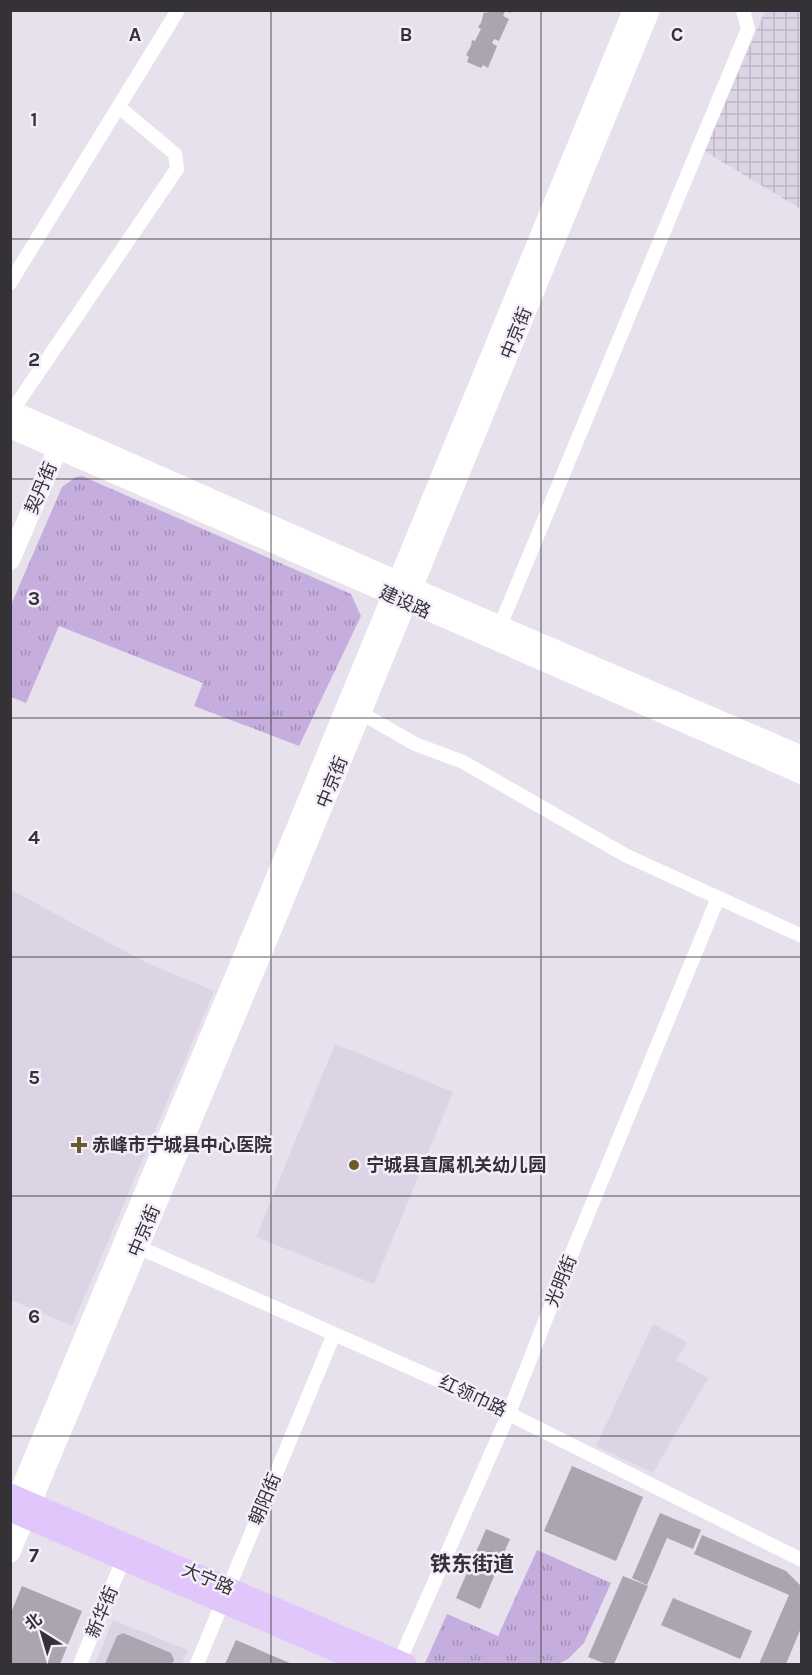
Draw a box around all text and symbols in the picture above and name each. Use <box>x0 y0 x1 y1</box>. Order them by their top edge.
text: A <box>129 23 142 46</box>
text: B <box>400 23 412 46</box>
text: C <box>671 23 683 46</box>
text: 1 <box>30 108 38 131</box>
street label: 中京街 <box>496 304 536 362</box>
text: 2 <box>28 348 40 371</box>
street label: 契丹街 <box>20 459 62 517</box>
street label: 建设路 <box>376 581 434 623</box>
text: 3 <box>28 587 40 610</box>
street label: 中京街 <box>312 753 352 811</box>
text: 4 <box>28 826 40 849</box>
text: 5 <box>28 1066 40 1089</box>
place label: 赤峰市宁城县中心医院 <box>92 1134 272 1156</box>
marker: 赤峰市宁城县中心医院 <box>70 1136 88 1154</box>
place label: 宁城县直属机关幼儿园 <box>366 1154 546 1176</box>
marker: 宁城县直属机关幼儿园 <box>347 1158 361 1172</box>
street label: 中京街 <box>123 1202 165 1260</box>
street label: 光明街 <box>541 1252 581 1310</box>
text: 6 <box>28 1305 40 1328</box>
street label: 红领巾路 <box>436 1371 510 1421</box>
street label: 朝阳街 <box>244 1470 286 1528</box>
text: 7 <box>29 1544 39 1567</box>
district label: 铁东街道 <box>430 1552 514 1576</box>
street label: 大宁路 <box>179 1558 237 1600</box>
street label: 新华街 <box>81 1583 123 1641</box>
north arrow <box>12 1603 72 1663</box>
text: 北 <box>21 1609 45 1634</box>

